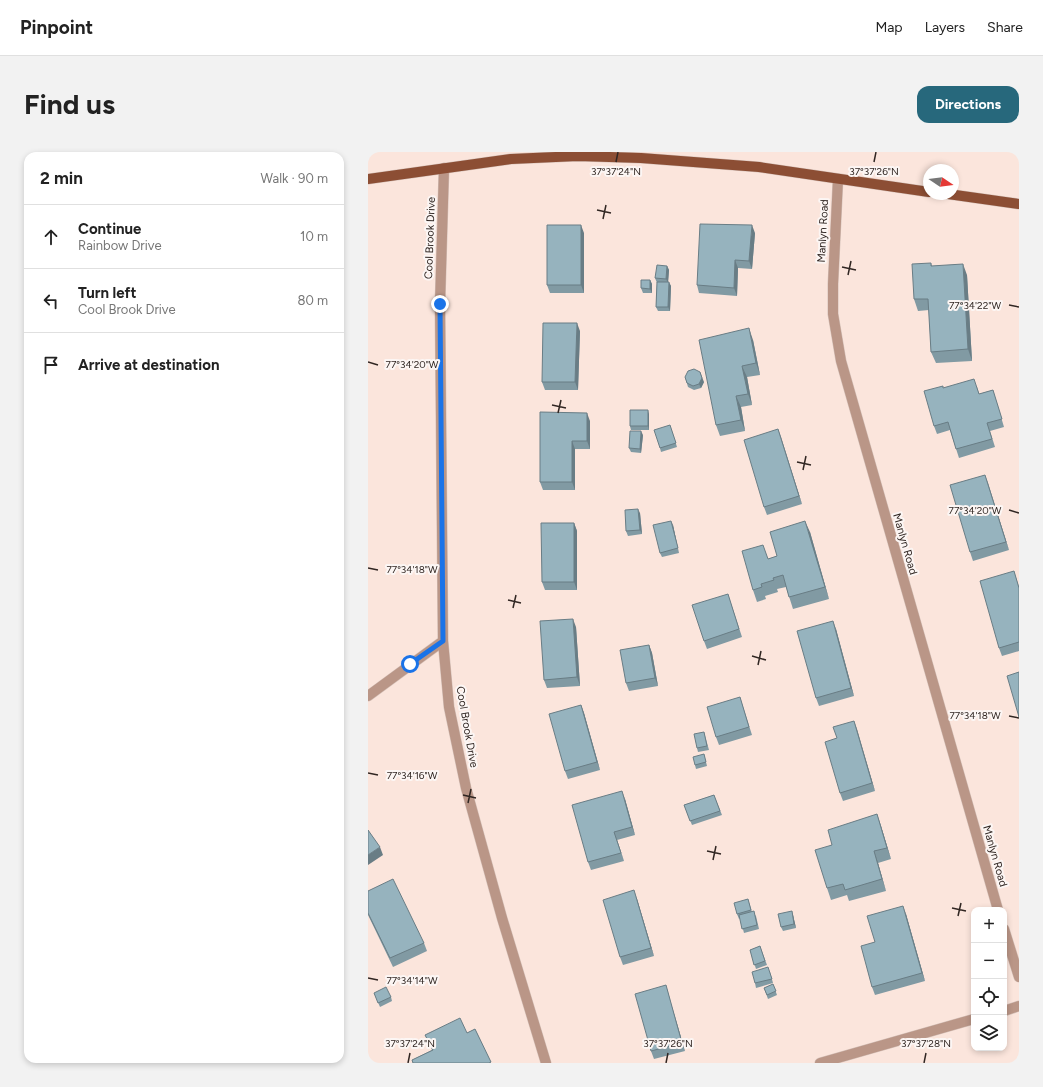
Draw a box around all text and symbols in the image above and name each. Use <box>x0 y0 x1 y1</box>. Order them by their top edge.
text: Pinpoint <box>20 16 93 39</box>
text: Map <box>875 19 903 36</box>
text: Layers <box>925 19 965 36</box>
text: Share <box>987 19 1023 36</box>
button: Directions <box>917 86 1019 123</box>
text: Find us <box>24 87 115 121</box>
north arrow <box>923 164 959 200</box>
text: 37°37'24"N <box>591 165 641 178</box>
text: 37°37'26"N <box>849 165 899 178</box>
text: 2 min <box>40 168 83 188</box>
text: Walk · 90 m <box>261 171 328 186</box>
street label: Cool Brook Drive <box>422 197 438 279</box>
street label: Manlyn Road <box>815 199 831 263</box>
text: Continue <box>78 220 141 238</box>
icon: ahead <box>40 226 62 248</box>
text: 10 m <box>300 229 328 244</box>
text: Rainbow Drive <box>78 238 162 253</box>
text: Turn left <box>78 284 136 302</box>
icon: left <box>40 290 62 312</box>
text: 80 m <box>297 293 328 308</box>
route end <box>431 295 449 313</box>
text: 77°34'22"W <box>949 299 1001 312</box>
text: Cool Brook Drive <box>78 302 176 317</box>
icon: arrive <box>40 354 62 376</box>
text: Arrive at destination <box>78 356 219 374</box>
text: 77°34'20"W <box>386 358 439 371</box>
text: 77°34'20"W <box>949 504 1002 517</box>
street label: Manlyn Road <box>890 512 920 576</box>
text: 77°34'18"W <box>386 563 438 576</box>
route start <box>401 655 419 673</box>
street label: Cool Brook Drive <box>453 685 481 769</box>
text: 77°34'18"W <box>949 709 1001 722</box>
text: 77°34'16"W <box>387 769 438 782</box>
street label: Manlyn Road <box>980 824 1010 888</box>
map controls <box>971 907 1007 1051</box>
button: + <box>971 907 1007 943</box>
button: − <box>971 943 1007 979</box>
text: 77°34'14"W <box>386 974 438 987</box>
button: locate <box>971 979 1007 1015</box>
button: layers <box>971 1015 1007 1051</box>
text: 37°37'24"N <box>385 1037 435 1050</box>
text: 37°37'26"N <box>643 1037 693 1050</box>
text: 37°37'28"N <box>901 1037 951 1050</box>

